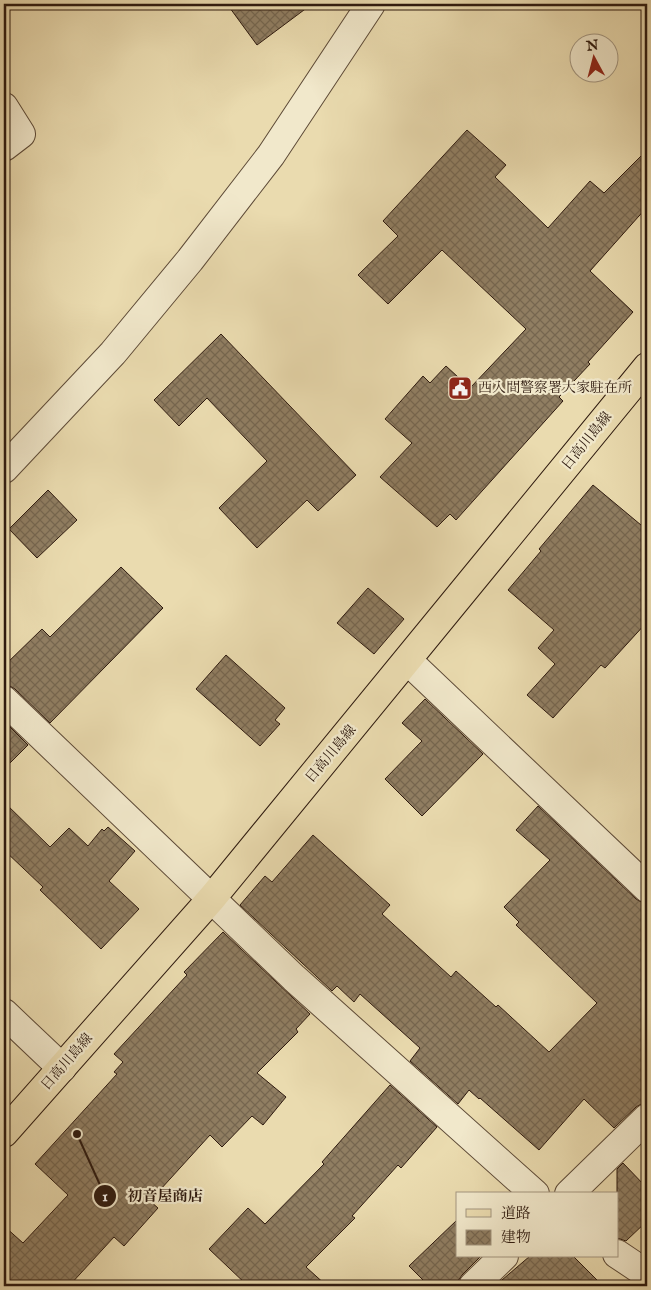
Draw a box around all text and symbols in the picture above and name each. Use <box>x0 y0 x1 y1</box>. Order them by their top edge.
north arrow <box>568 32 618 82</box>
text: N <box>584 36 600 56</box>
public building icon: 西入間警察署大家駐在所 <box>447 375 473 401</box>
place label: 西入間警察署大家駐在所 <box>478 379 632 397</box>
street label: 日高川島線 <box>558 408 616 474</box>
street label: 日高川島線 <box>302 721 360 787</box>
street label: 日高川島線 <box>37 1030 97 1094</box>
callout: 初音屋商店 <box>92 1181 212 1211</box>
text: 1 <box>102 1187 108 1206</box>
text: 初音屋商店 <box>127 1187 203 1206</box>
legend <box>456 1192 618 1258</box>
text: 道路 <box>501 1204 531 1223</box>
text: 建物 <box>501 1228 531 1247</box>

